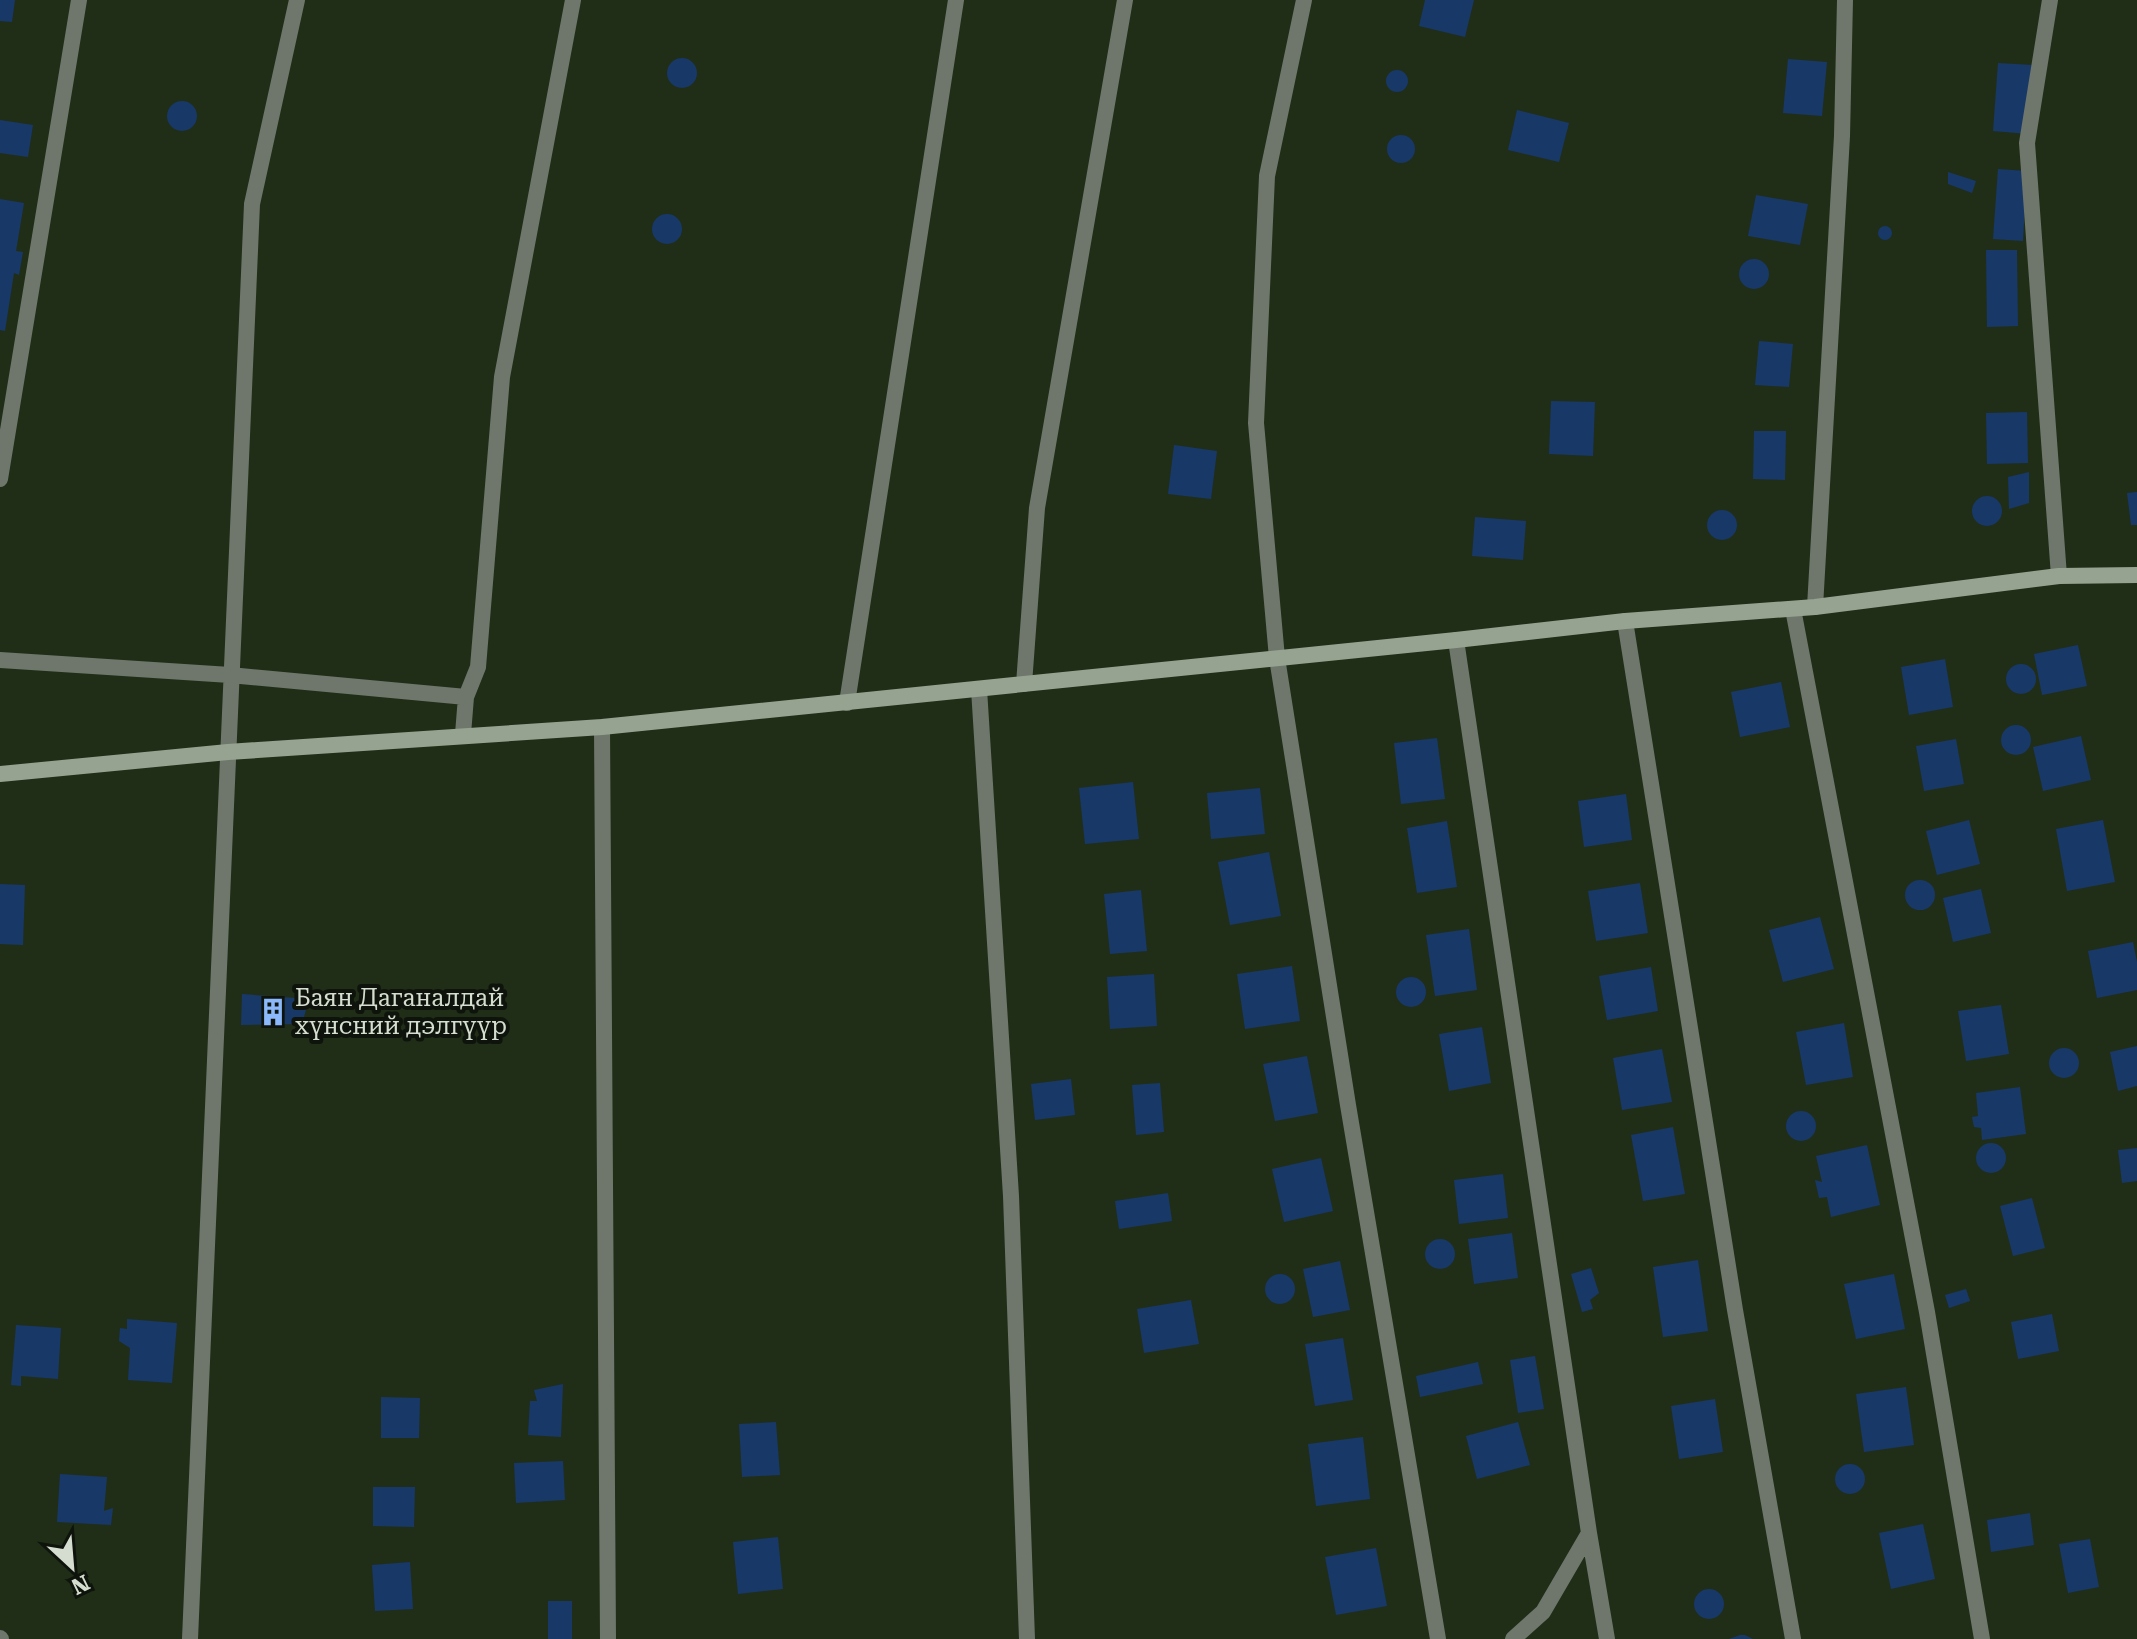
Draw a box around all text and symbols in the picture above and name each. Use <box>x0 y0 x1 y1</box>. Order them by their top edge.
place label: Баян Даганалдай хүнсний дэлгүүр <box>295 984 507 1040</box>
building icon: Баян Даганалдай хүнсний дэлгүүр <box>258 997 288 1027</box>
north arrow <box>32 1527 112 1607</box>
text: N <box>67 1570 94 1599</box>

